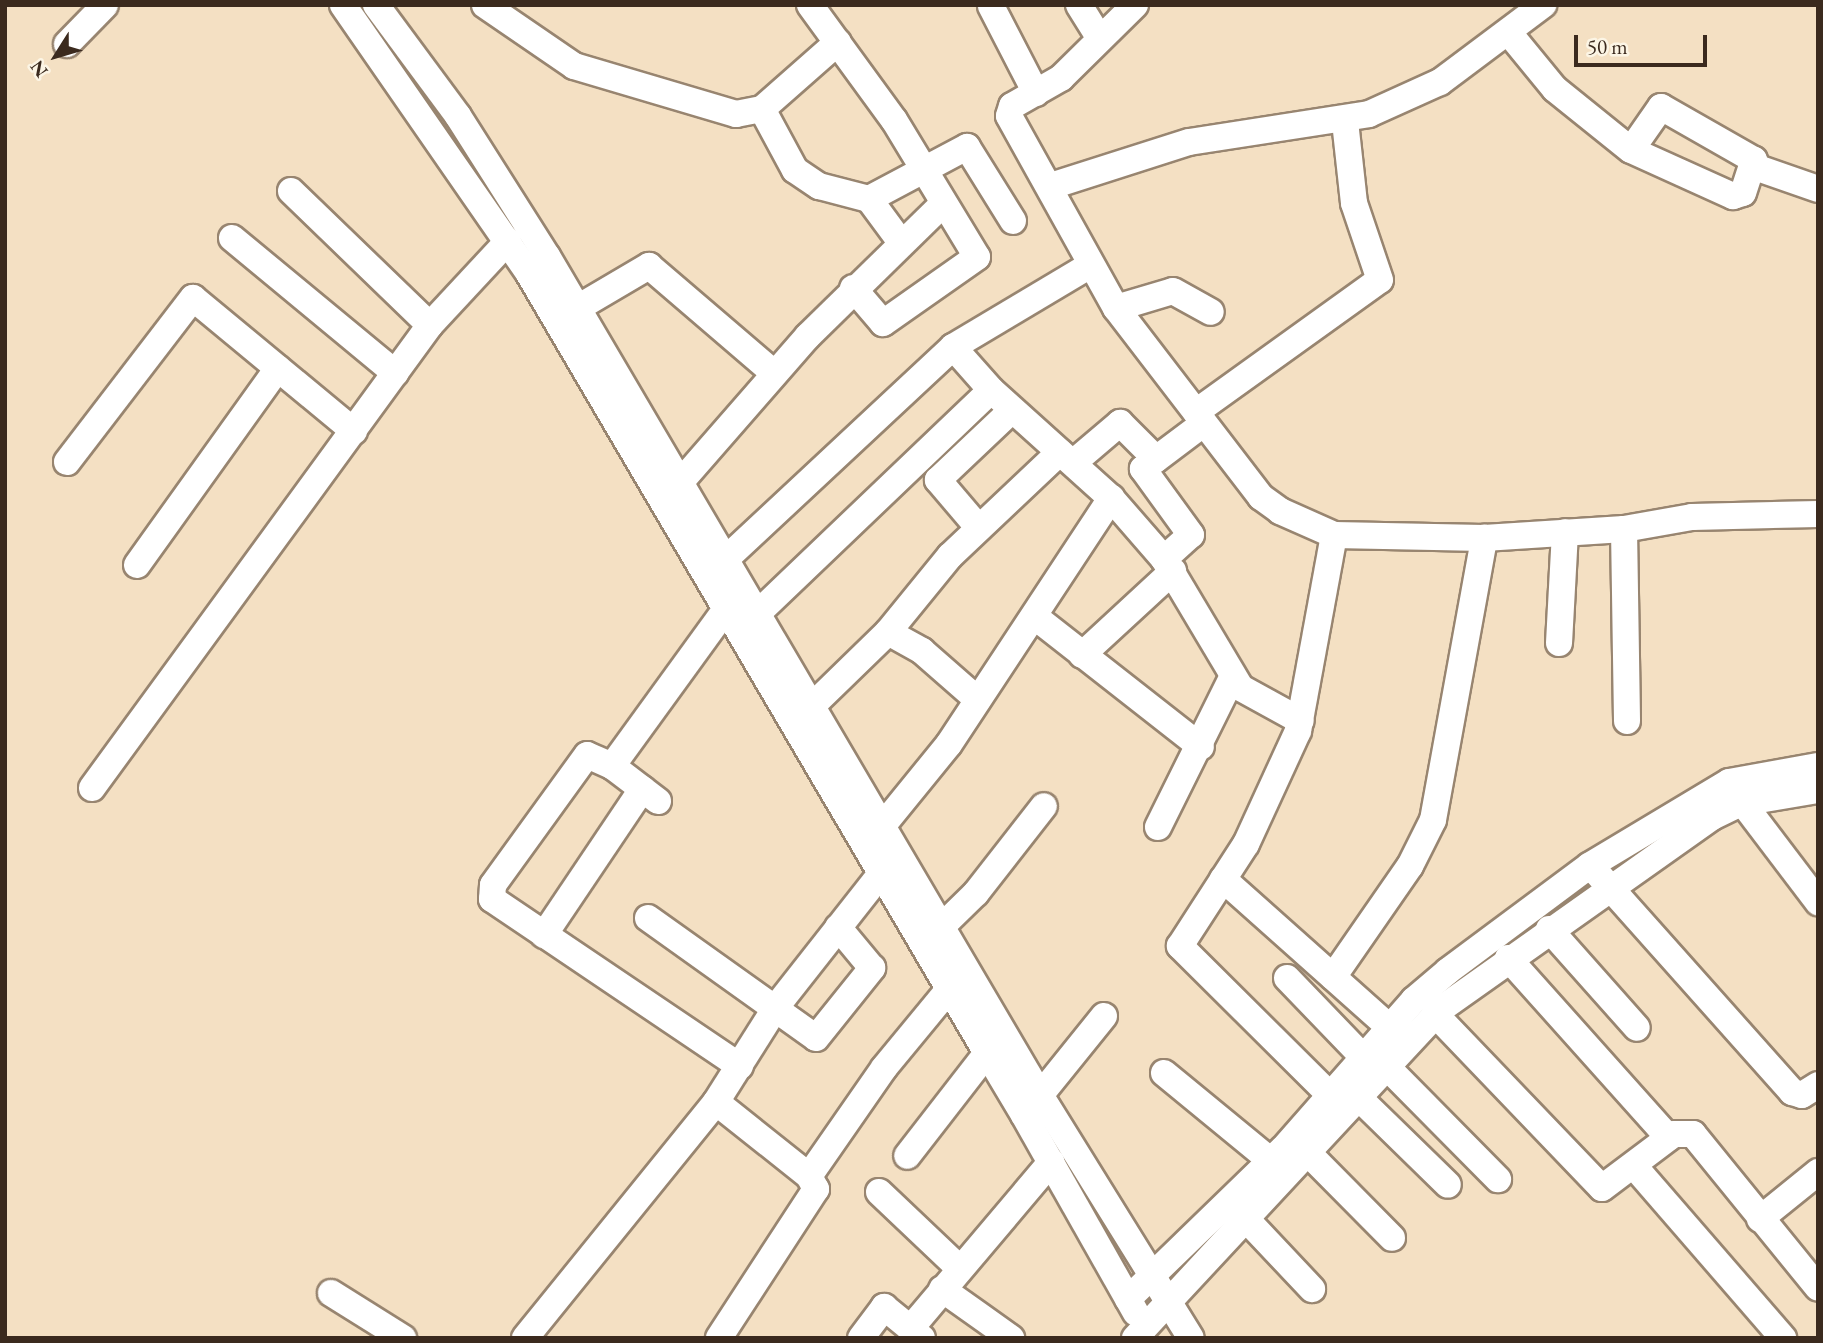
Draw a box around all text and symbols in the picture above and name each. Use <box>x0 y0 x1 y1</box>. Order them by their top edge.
north arrow <box>21 21 91 91</box>
scale bar <box>1578 21 1711 65</box>
text: 50 m <box>1587 33 1628 60</box>
text: N <box>24 55 53 83</box>

